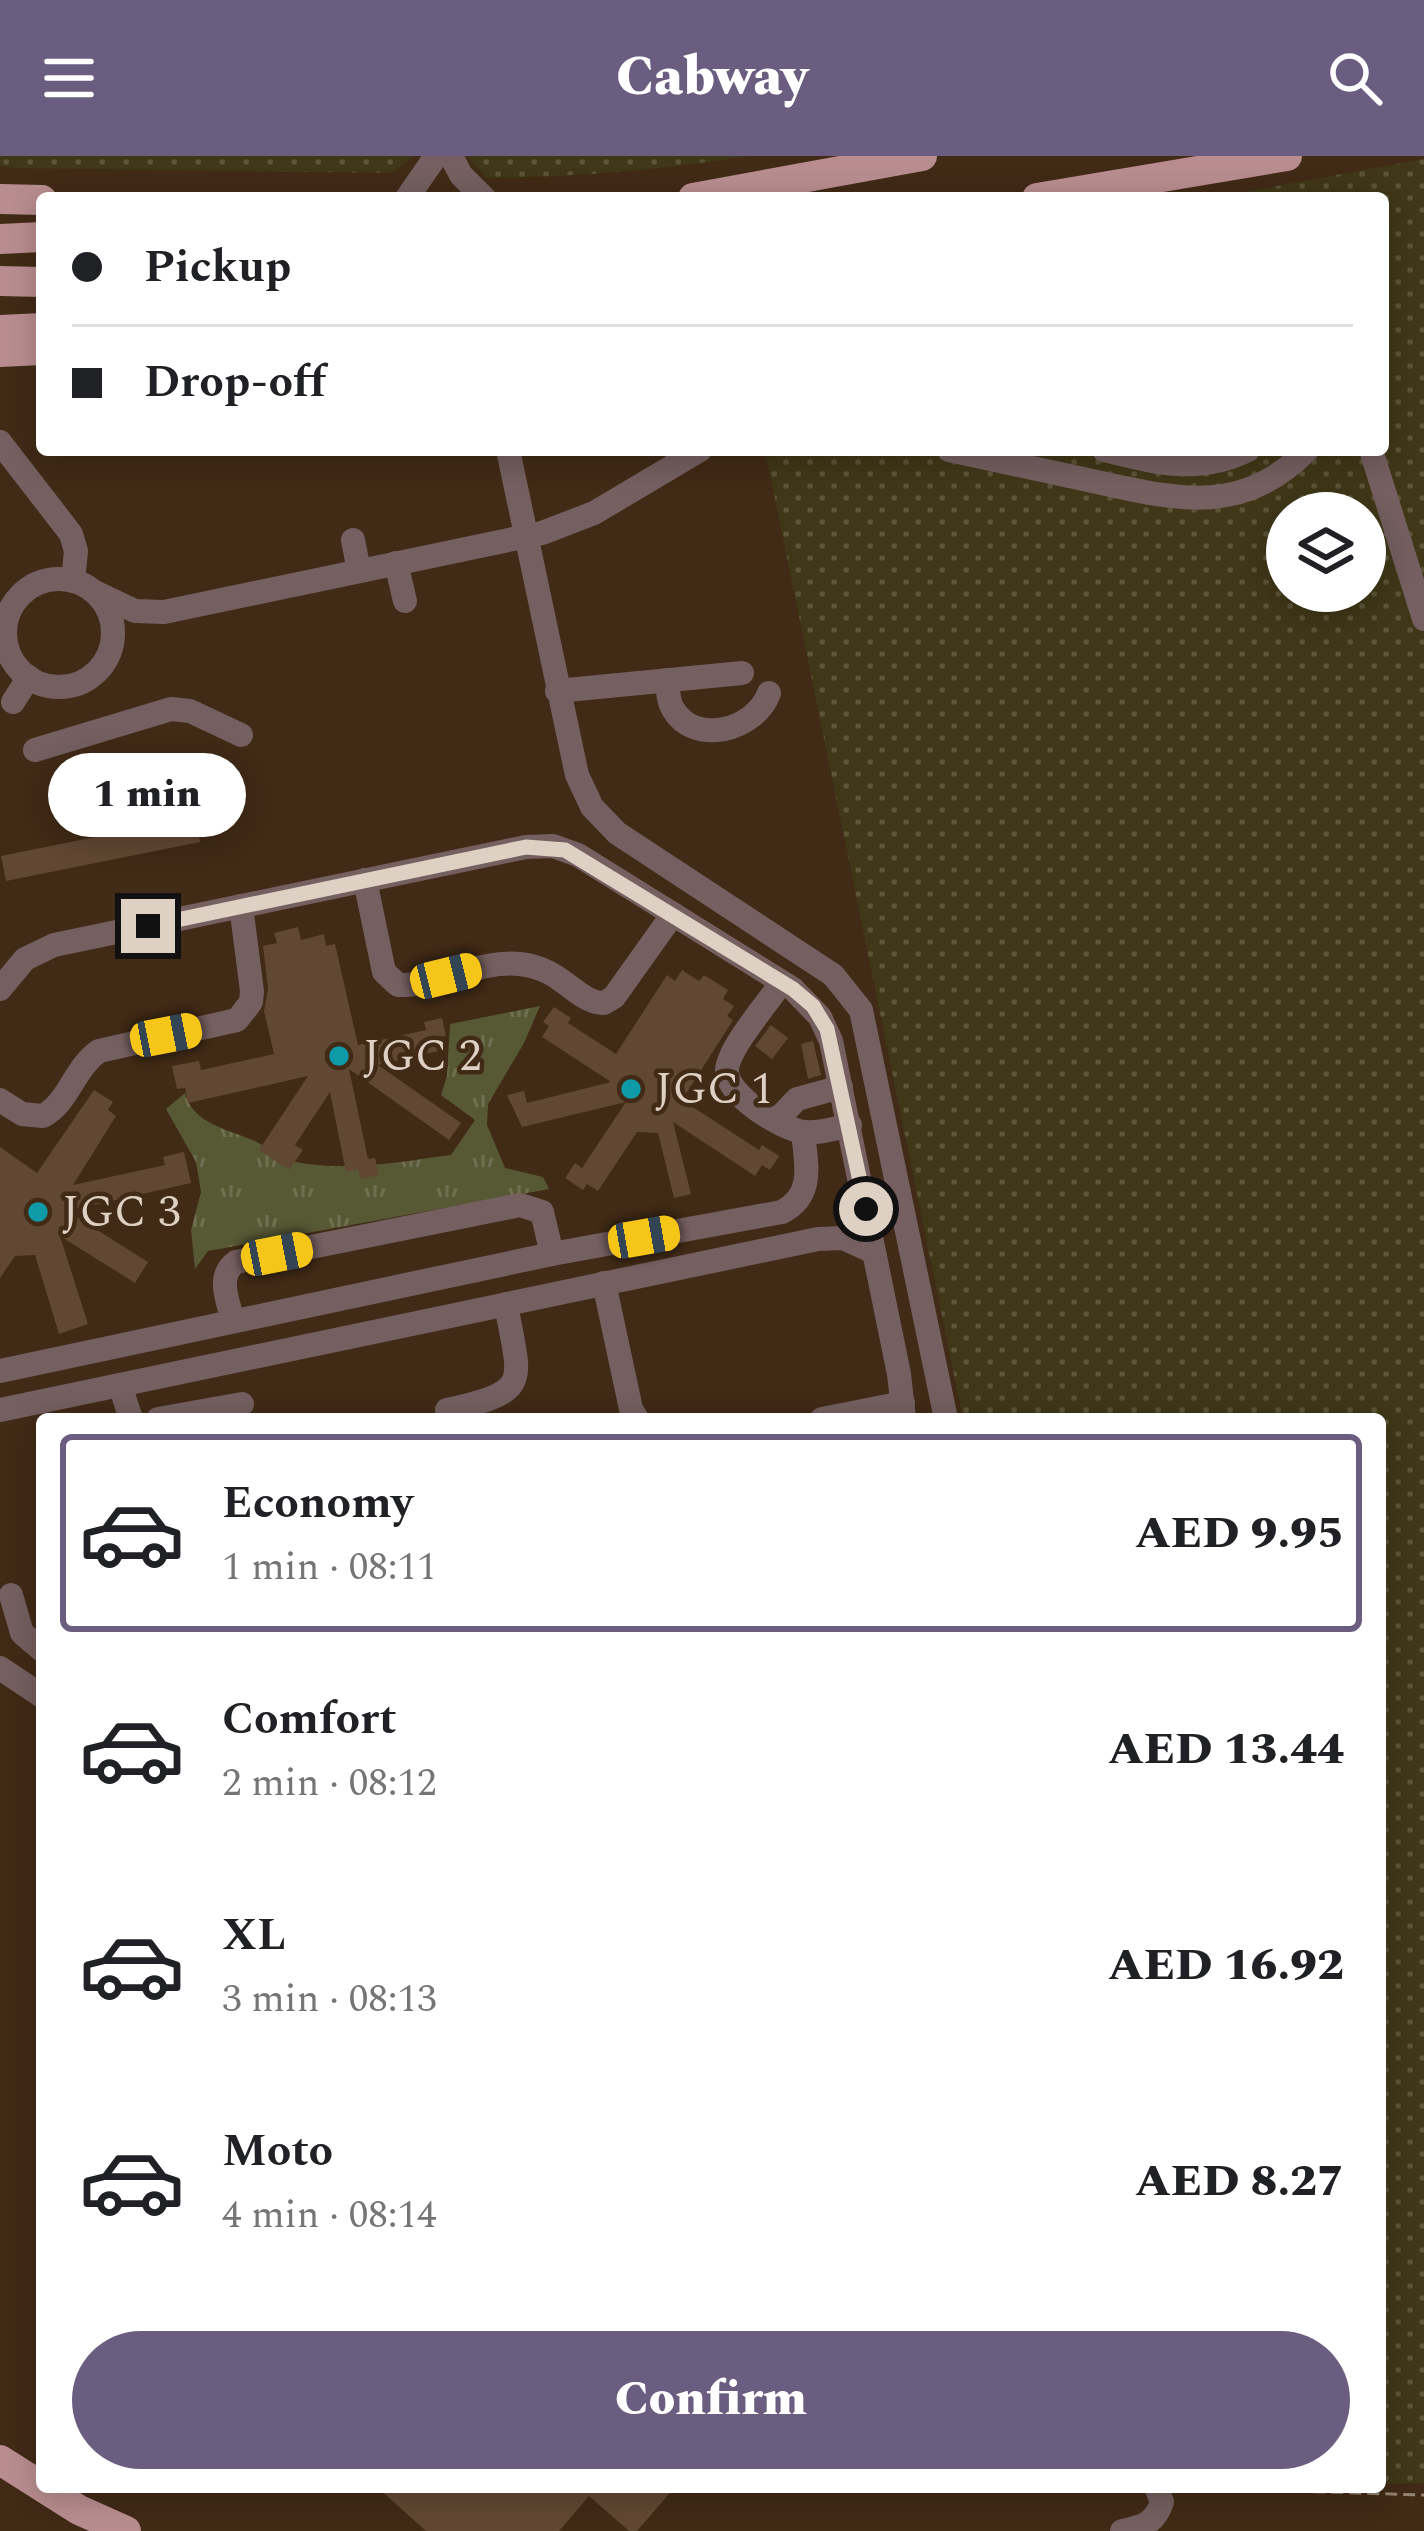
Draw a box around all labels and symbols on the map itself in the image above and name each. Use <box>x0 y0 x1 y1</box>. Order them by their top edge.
callout: 1 min <box>49 752 247 836</box>
route end <box>121 899 175 953</box>
car <box>407 950 485 1002</box>
car <box>127 1010 205 1060</box>
place label: JGC 2 <box>363 1022 482 1091</box>
marker: JGC 2 <box>326 1043 352 1069</box>
place label: JGC 1 <box>655 1055 774 1124</box>
marker: JGC 1 <box>618 1076 644 1102</box>
place label: JGC 3 <box>62 1178 181 1247</box>
route start <box>839 1182 893 1236</box>
marker: JGC 3 <box>25 1199 51 1225</box>
car <box>605 1213 683 1261</box>
car <box>238 1229 316 1279</box>

